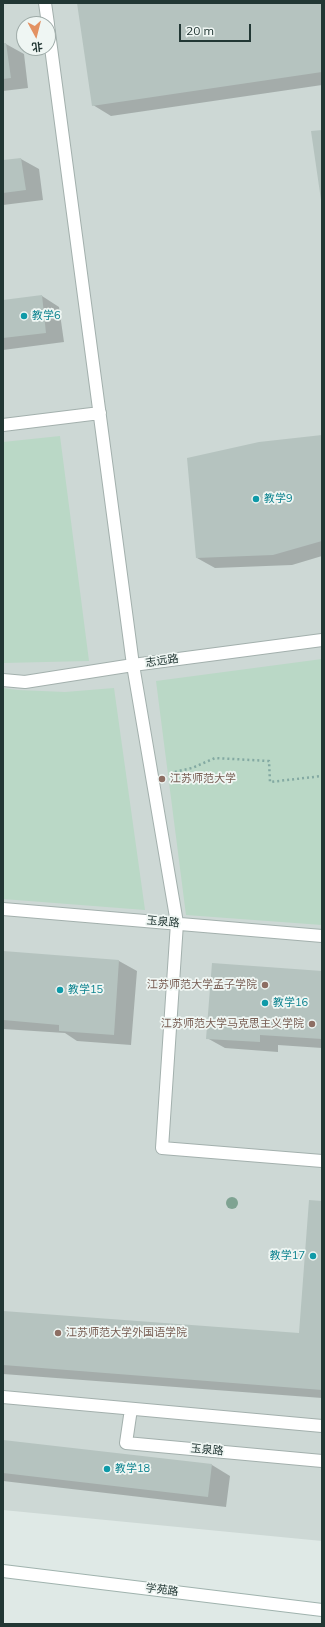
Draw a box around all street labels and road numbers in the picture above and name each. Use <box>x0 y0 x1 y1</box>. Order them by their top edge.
street label: 志远路 <box>145 652 179 670</box>
street label: 玉泉路 <box>146 914 180 930</box>
street label: 玉泉路 <box>190 1442 224 1458</box>
street label: 学苑路 <box>145 1581 179 1599</box>

